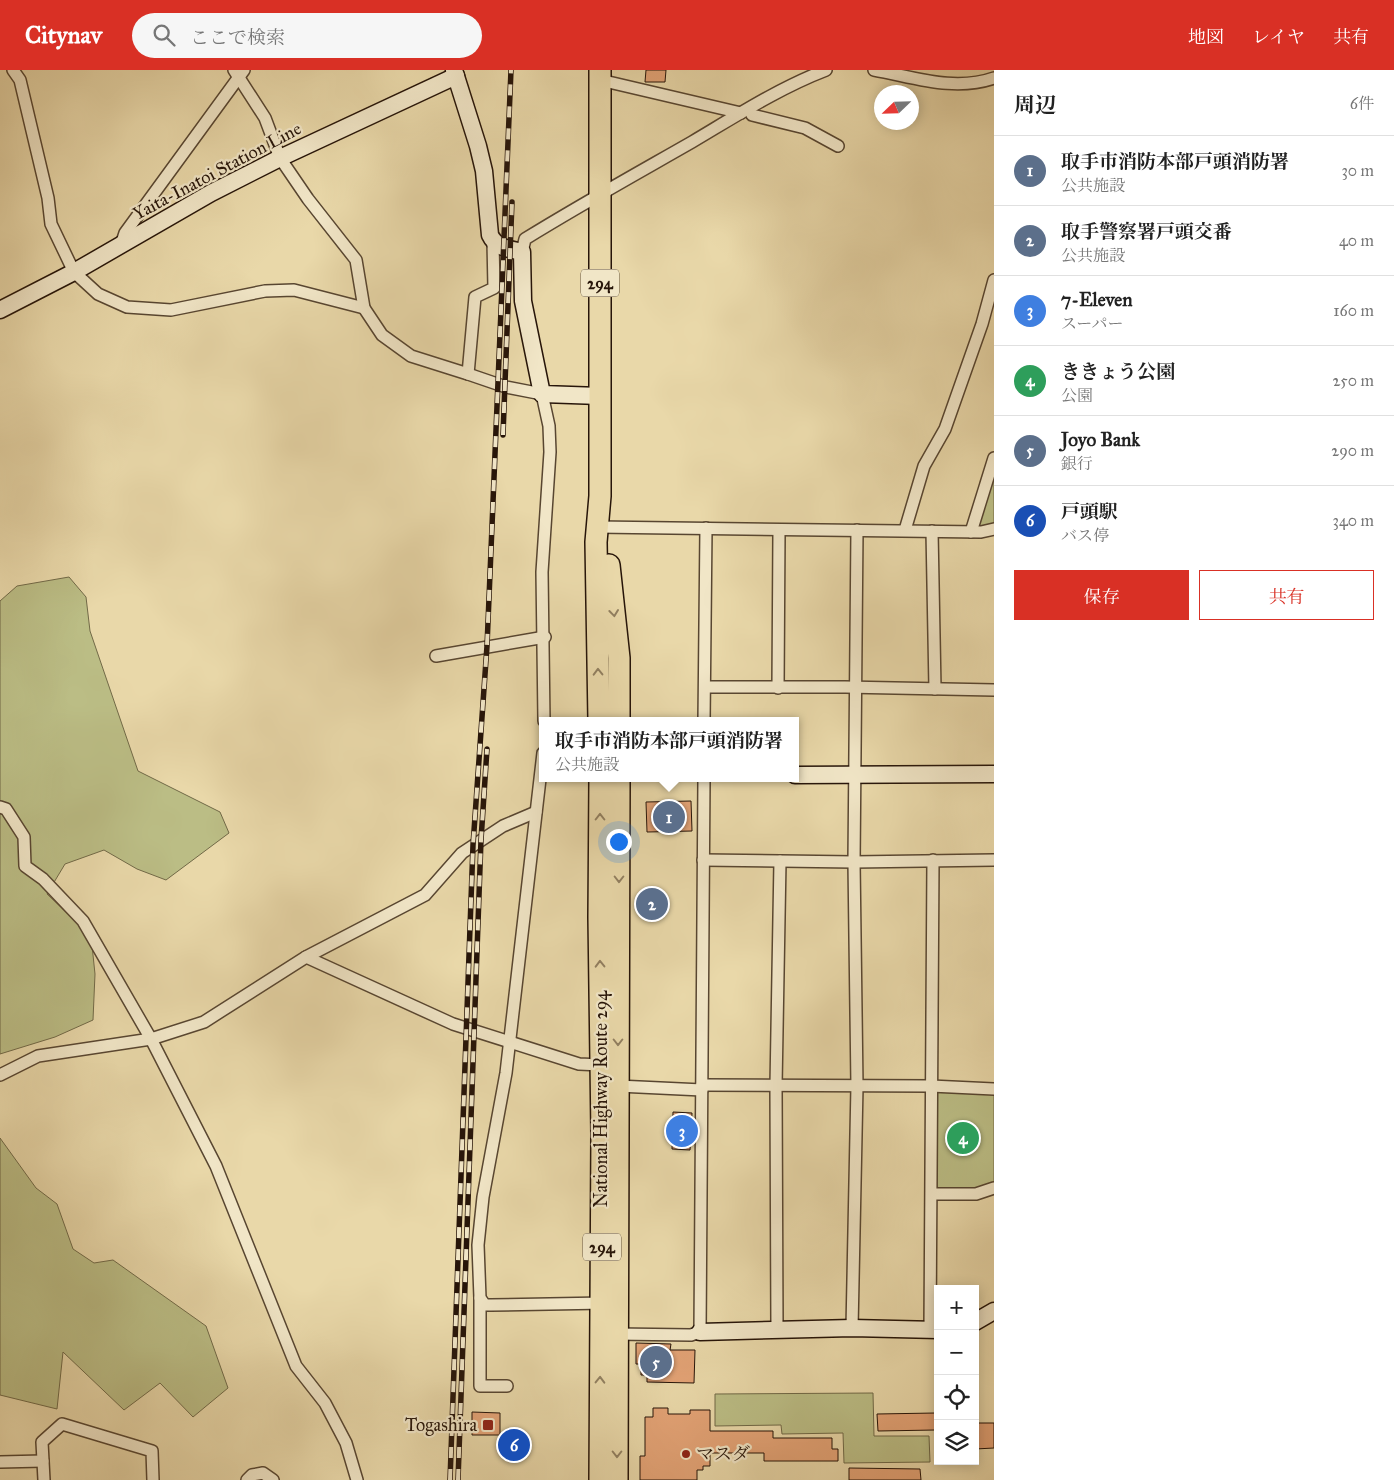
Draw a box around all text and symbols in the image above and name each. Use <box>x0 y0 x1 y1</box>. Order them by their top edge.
search box <box>132 13 482 58</box>
text: Citynav <box>25 20 102 50</box>
icon: search <box>150 21 178 49</box>
text: ここで検索 <box>190 26 285 49</box>
text: 地図 <box>1188 26 1224 48</box>
text: レイヤ <box>1252 26 1305 48</box>
text: 共有 <box>1333 26 1369 48</box>
north arrow <box>874 85 919 130</box>
text: 周辺 <box>1014 92 1056 118</box>
text: 6件 <box>1350 94 1374 113</box>
street label: Yaita-Inatoi Station Line <box>129 117 305 225</box>
text: 取手市消防本部戸頭消防署 <box>1061 150 1289 173</box>
text: 1 <box>1027 161 1033 180</box>
text: 30 m <box>1341 161 1374 180</box>
text: 公共施設 <box>1061 176 1125 195</box>
text: 取手警察署戸頭交番 <box>1061 220 1232 243</box>
text: 2 <box>1026 231 1034 250</box>
text: 40 m <box>1339 231 1374 250</box>
text: 公共施設 <box>1061 246 1125 265</box>
road number: 294 <box>581 270 619 297</box>
text: 7-Eleven <box>1061 288 1133 311</box>
text: 3 <box>1027 301 1033 320</box>
text: 160 m <box>1333 301 1374 320</box>
text: スーパー <box>1061 314 1123 333</box>
text: ききょう公園 <box>1061 360 1175 383</box>
text: 4 <box>1026 371 1034 390</box>
text: 250 m <box>1333 371 1374 390</box>
text: 公園 <box>1061 386 1093 405</box>
text: Joyo Bank <box>1061 428 1140 451</box>
text: 5 <box>1026 441 1034 460</box>
text: 290 m <box>1331 441 1374 460</box>
text: 銀行 <box>1061 454 1093 473</box>
text: 戸頭駅 <box>1061 500 1118 523</box>
text: 6 <box>1026 511 1034 530</box>
text: 340 m <box>1332 511 1374 530</box>
text: バス停 <box>1061 526 1109 545</box>
button: 保存 <box>1014 570 1189 620</box>
button: 共有 <box>1199 570 1374 620</box>
one-way arrow <box>608 610 619 618</box>
one-way arrow <box>593 668 604 676</box>
popup <box>539 717 799 782</box>
text: 取手市消防本部戸頭消防署 <box>555 729 783 752</box>
text: 公共施設 <box>555 755 619 774</box>
pin: 1 <box>653 798 685 836</box>
one-way arrow <box>595 813 605 821</box>
your location <box>606 829 632 855</box>
one-way arrow <box>614 876 624 884</box>
pin: 2 <box>636 885 668 923</box>
one-way arrow <box>595 960 605 968</box>
street label: National Highway Route 294 <box>590 990 613 1207</box>
one-way arrow <box>613 1038 623 1046</box>
pin: 3 <box>666 1112 698 1150</box>
pin: 4 <box>947 1119 979 1157</box>
road number: 294 <box>583 1234 621 1260</box>
map controls <box>934 1285 979 1465</box>
button: + <box>934 1285 979 1330</box>
button: − <box>934 1330 979 1375</box>
pin: 5 <box>640 1343 672 1381</box>
one-way arrow <box>595 1375 605 1383</box>
button: locate <box>934 1375 979 1420</box>
place label: Togashira <box>405 1414 477 1437</box>
marker: Togashira <box>481 1418 495 1432</box>
button: layers <box>934 1420 979 1465</box>
pin: 6 <box>498 1426 530 1464</box>
place label: マスダ <box>696 1443 750 1465</box>
marker: マスダ <box>680 1448 692 1460</box>
one-way arrow <box>612 1450 622 1458</box>

